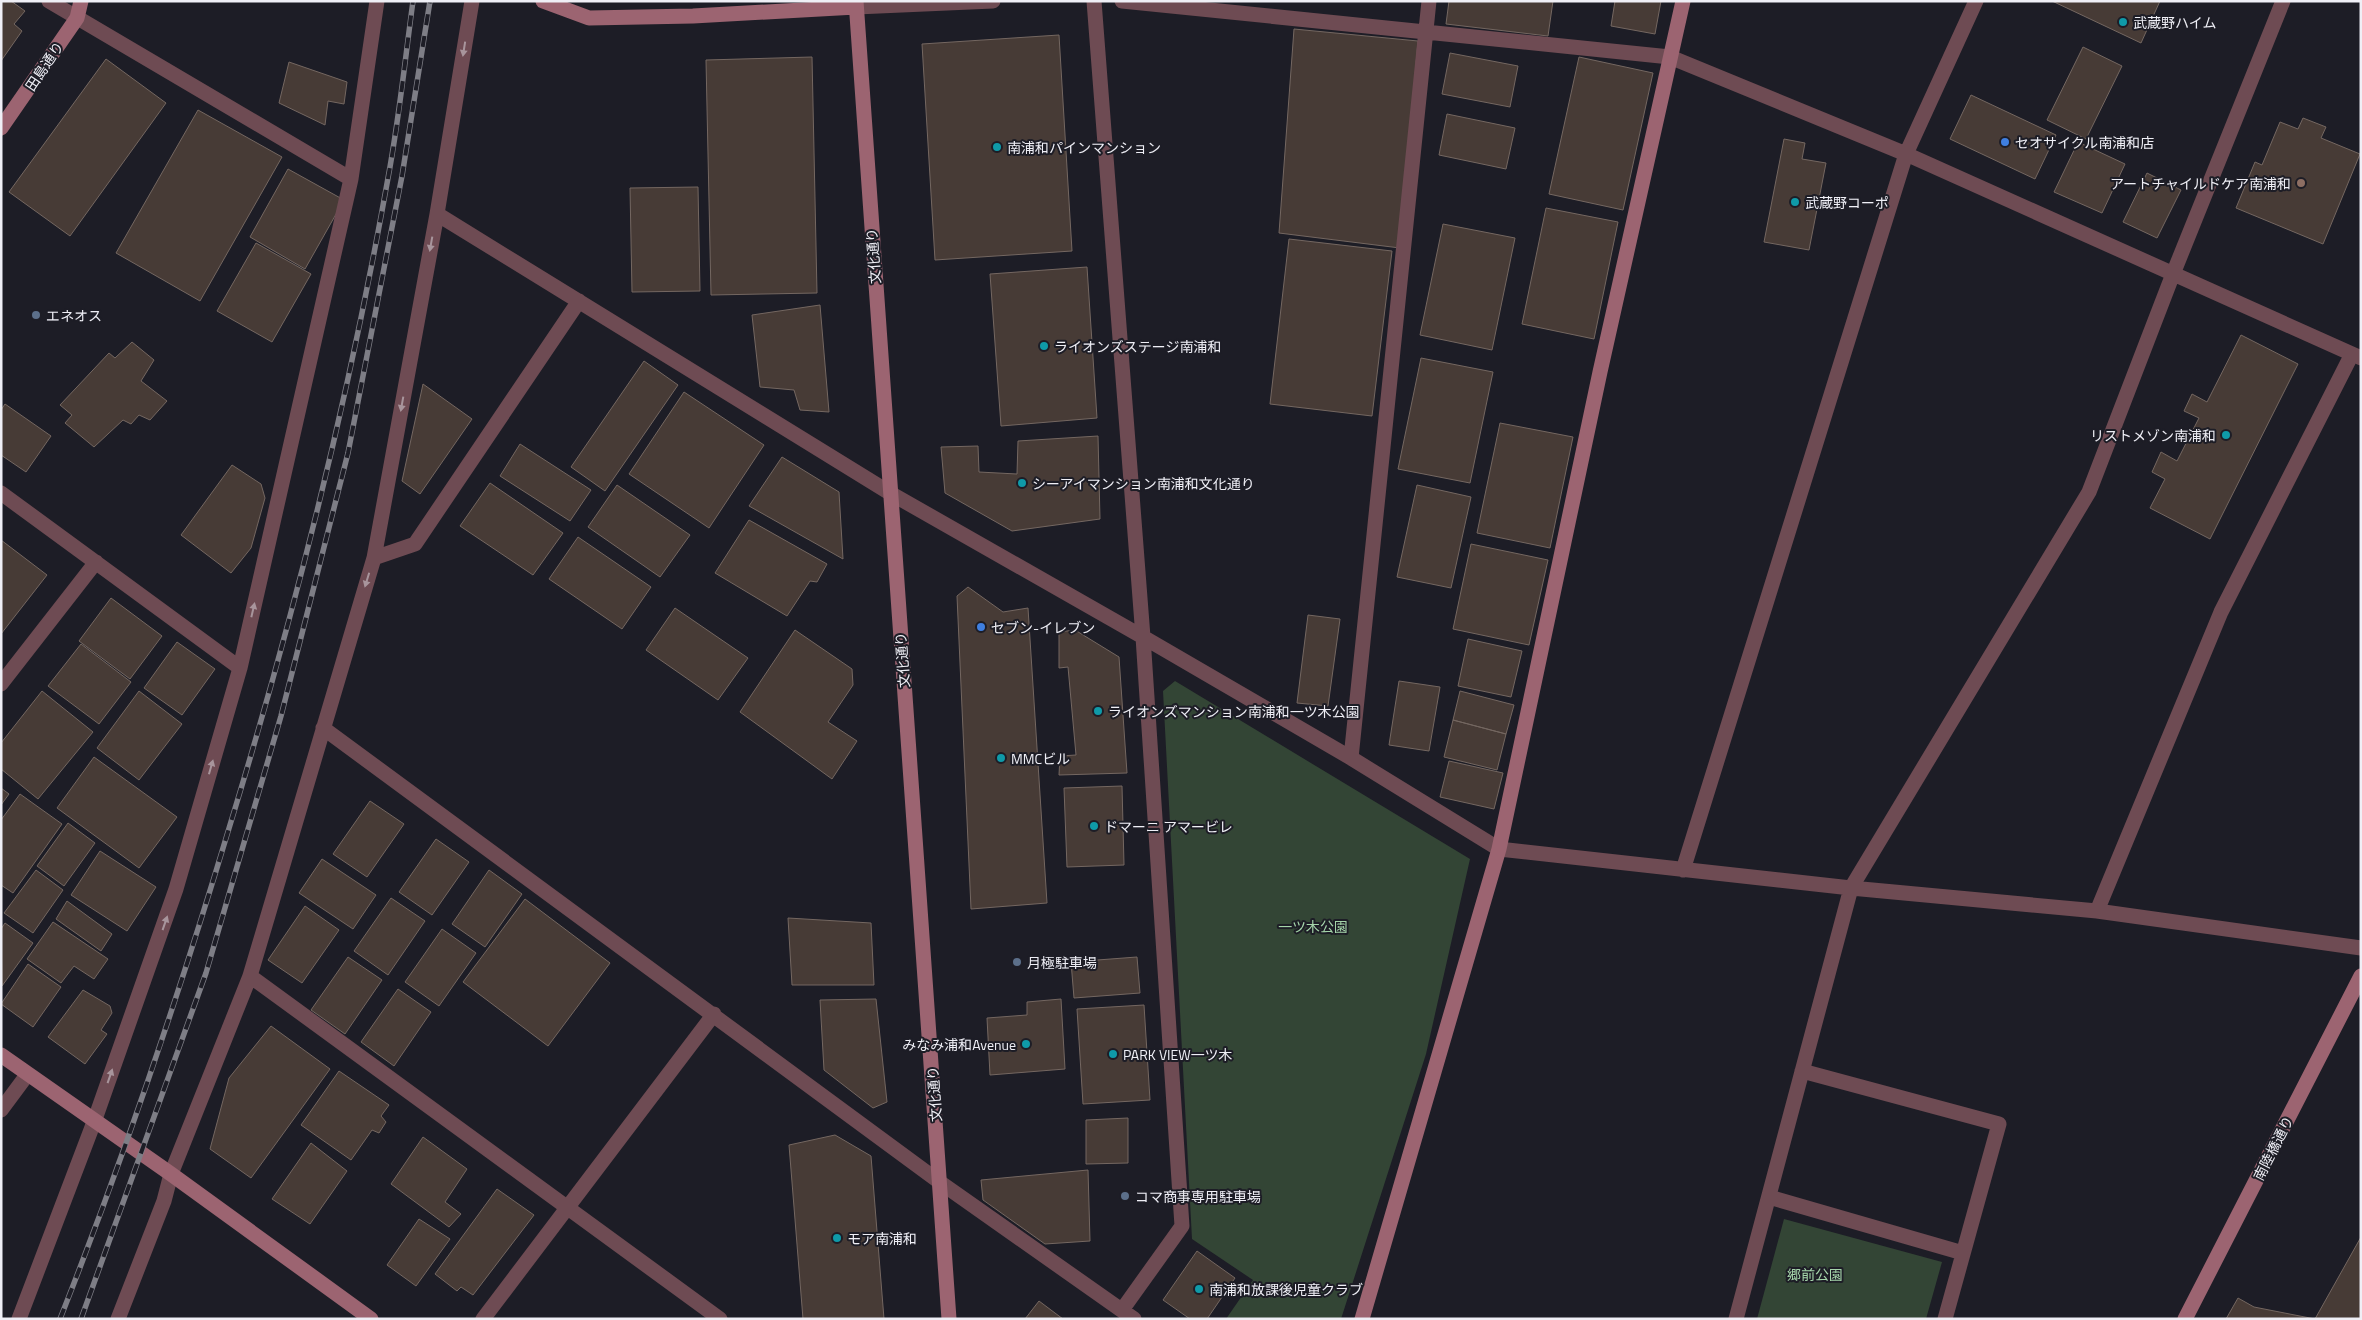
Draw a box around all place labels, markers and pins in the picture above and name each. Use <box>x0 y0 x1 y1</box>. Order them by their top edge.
place label: 武蔵野ハイム <box>2133 12 2216 33</box>
marker: 武蔵野ハイム <box>2117 16 2129 28</box>
place label: セオサイクル南浦和店 <box>2015 132 2154 153</box>
marker: セオサイクル南浦和店 <box>1999 136 2011 148</box>
place label: 南浦和パインマンション <box>1007 137 1161 158</box>
marker: 南浦和パインマンション <box>991 141 1003 153</box>
place label: アートチャイルドケア南浦和 <box>2110 173 2291 194</box>
marker: アートチャイルドケア南浦和 <box>2295 177 2307 189</box>
place label: 武蔵野コーポ <box>1805 192 1889 213</box>
marker: 武蔵野コーポ <box>1789 196 1801 208</box>
place label: エネオス <box>46 305 102 326</box>
marker: エネオス <box>30 309 42 321</box>
place label: ライオンズステージ南浦和 <box>1054 336 1221 357</box>
marker: ライオンズステージ南浦和 <box>1038 340 1050 352</box>
place label: リストメゾン南浦和 <box>2090 425 2216 446</box>
marker: リストメゾン南浦和 <box>2220 429 2232 441</box>
place label: シーアイマンション南浦和文化通り <box>1032 473 1255 494</box>
marker: シーアイマンション南浦和文化通り <box>1016 477 1028 489</box>
place label: セブン-イレブン <box>991 617 1095 638</box>
marker: セブン-イレブン <box>975 621 987 633</box>
place label: ライオンズマンション南浦和一ツ木公園 <box>1108 701 1360 722</box>
marker: ライオンズマンション南浦和一ツ木公園 <box>1092 705 1104 717</box>
place label: MMCビル <box>1011 748 1070 769</box>
marker: MMCビル <box>995 752 1007 764</box>
place label: ドマーニ アマービレ <box>1104 816 1233 837</box>
marker: ドマーニ アマービレ <box>1088 820 1100 832</box>
place label: 月極駐車場 <box>1027 952 1097 973</box>
marker: 月極駐車場 <box>1011 956 1023 968</box>
place label: みなみ浦和Avenue <box>902 1034 1016 1055</box>
marker: みなみ浦和Avenue <box>1020 1038 1032 1050</box>
place label: PARK VIEW一ツ木 <box>1123 1044 1233 1065</box>
marker: PARK VIEW一ツ木 <box>1107 1048 1119 1060</box>
place label: コマ商事専用駐車場 <box>1135 1186 1261 1207</box>
marker: コマ商事専用駐車場 <box>1119 1190 1131 1202</box>
place label: モア南浦和 <box>847 1228 917 1249</box>
marker: モア南浦和 <box>831 1232 843 1244</box>
place label: 南浦和放課後児童クラブ <box>1209 1279 1363 1300</box>
marker: 南浦和放課後児童クラブ <box>1193 1283 1205 1295</box>

